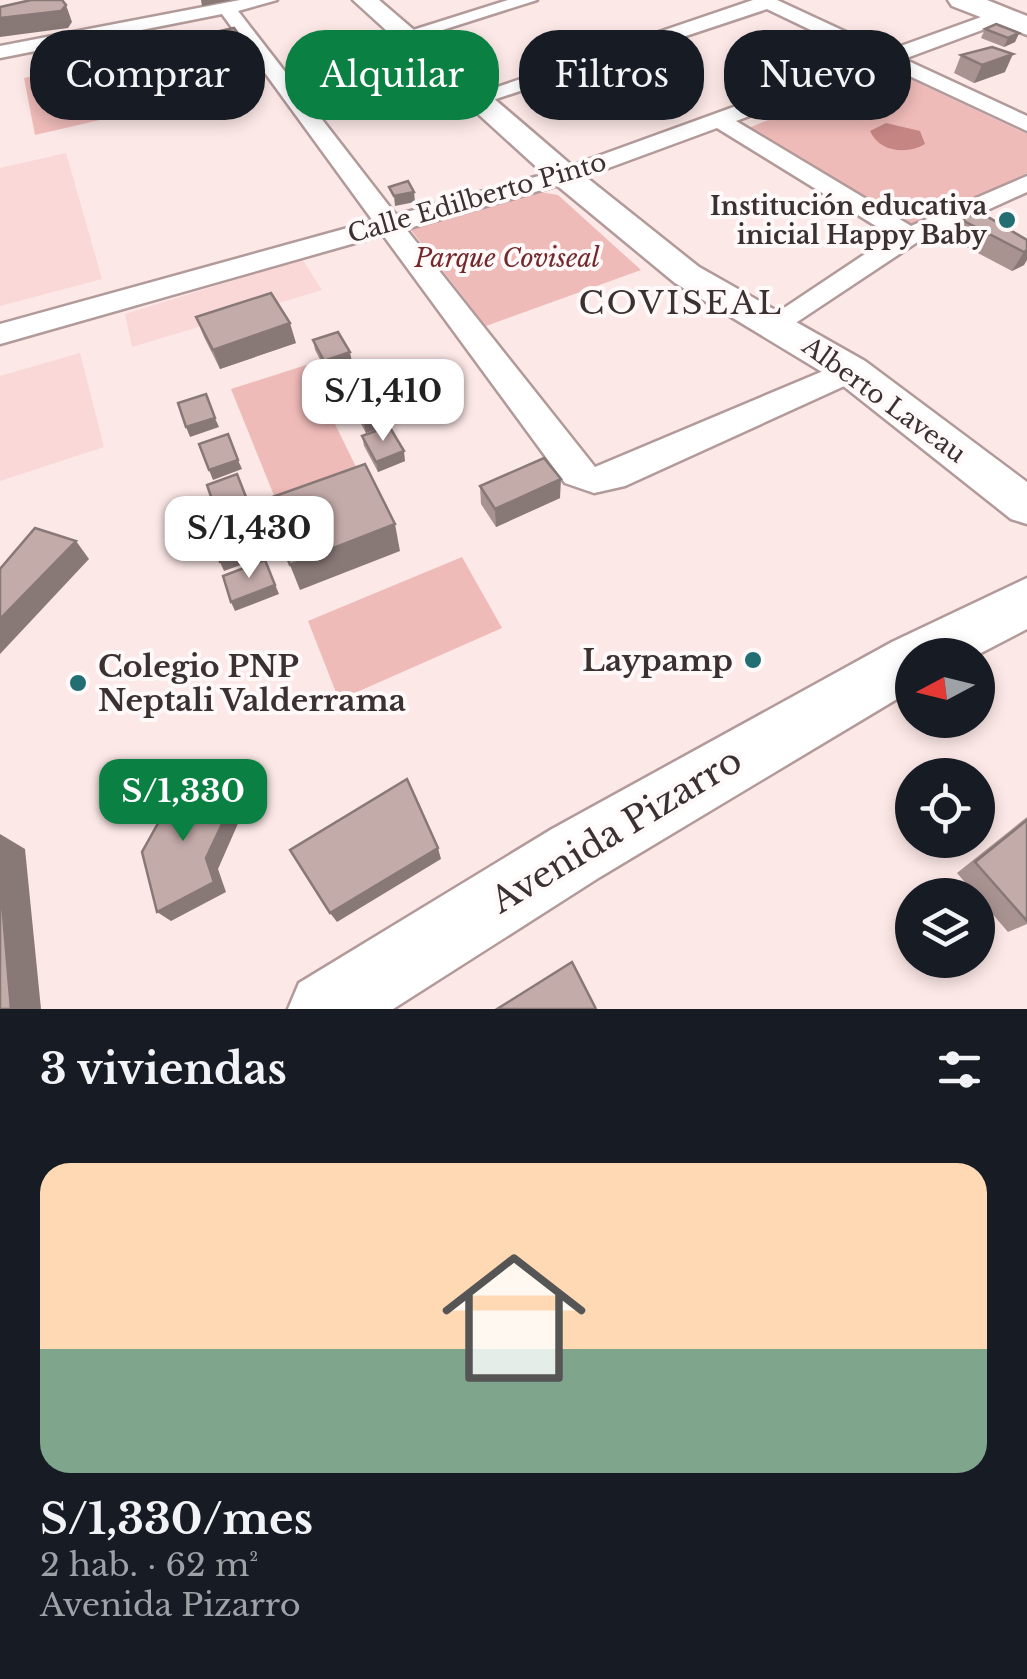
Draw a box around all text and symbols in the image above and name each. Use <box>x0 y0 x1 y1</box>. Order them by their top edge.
chip: Comprar <box>30 30 265 120</box>
chip: Alquilar <box>285 30 499 120</box>
chip: Filtros <box>519 30 704 120</box>
chip: Nuevo <box>724 30 911 120</box>
street label: Calle Edilberto Pinto <box>344 146 610 250</box>
place label: Institución educativa inicial Happy Baby <box>710 191 988 251</box>
marker: Institución educativa inicial Happy Baby <box>996 209 1018 231</box>
park label: Parque Coviseal <box>413 243 600 274</box>
district label: COVISEAL <box>578 283 784 323</box>
street label: Alberto Laveau <box>796 330 972 470</box>
pin: S/1,410 <box>291 359 475 444</box>
text: S/1,410 <box>324 371 442 411</box>
pin: S/1,430 <box>157 496 341 581</box>
text: S/1,430 <box>187 508 311 548</box>
north arrow <box>895 638 995 738</box>
map controls <box>895 638 995 978</box>
place label: Laypamp <box>582 642 733 679</box>
place label: Colegio PNP Neptali Valderrama <box>98 648 406 719</box>
marker: Laypamp <box>742 649 764 671</box>
marker: Colegio PNP Neptali Valderrama <box>67 672 89 694</box>
street label: Avenida Pizarro <box>482 738 749 922</box>
button: locate <box>895 758 995 858</box>
pin: S/1,330 <box>91 759 275 844</box>
text: S/1,330 <box>121 771 245 811</box>
button: layers <box>895 878 995 978</box>
icon: filters <box>932 1042 987 1097</box>
text: 3 viviendas <box>40 1043 287 1095</box>
icon: home <box>424 1228 604 1408</box>
text: S/1,330/mes <box>40 1493 313 1545</box>
text: 2 hab. · 62 m² <box>40 1545 258 1585</box>
text: Avenida Pizarro <box>40 1585 301 1625</box>

